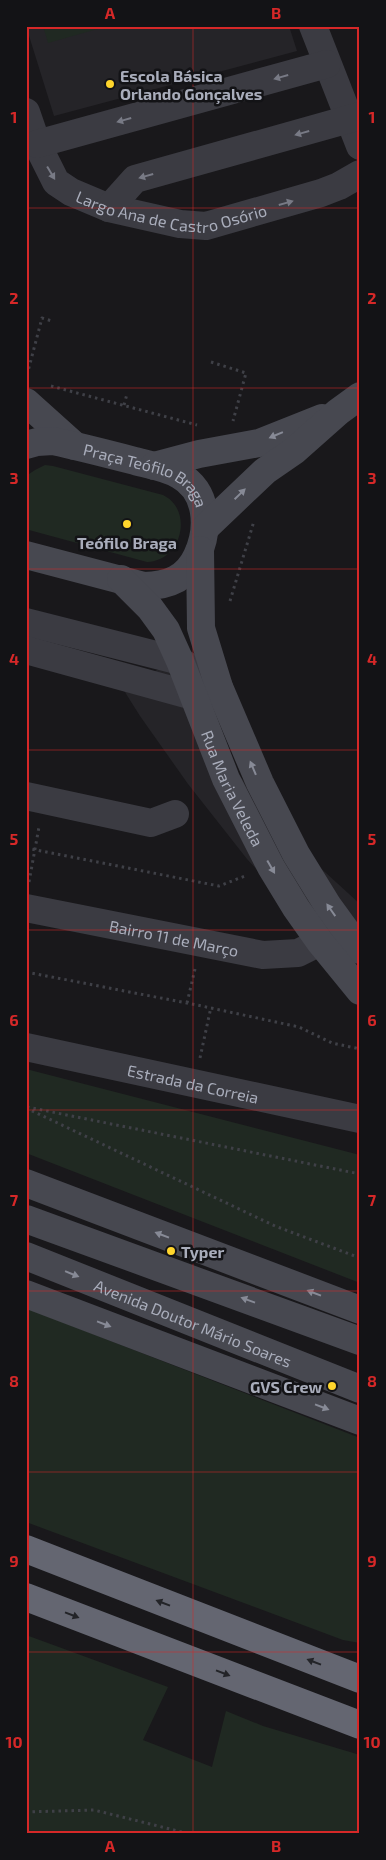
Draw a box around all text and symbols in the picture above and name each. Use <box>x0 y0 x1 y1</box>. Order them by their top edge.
text: A <box>105 3 116 22</box>
text: B <box>271 3 281 22</box>
place label: Escola Básica Orlando Gonçalves <box>120 66 262 105</box>
one-way arrow <box>273 73 288 81</box>
marker: Escola Básica Orlando Gonçalves <box>104 78 116 90</box>
text: 1 <box>11 107 17 126</box>
text: 1 <box>369 107 375 126</box>
one-way arrow <box>116 116 132 124</box>
one-way arrow <box>295 129 310 137</box>
one-way arrow <box>46 166 56 179</box>
one-way arrow <box>138 173 153 181</box>
street label: Largo Ana de Castro Osório <box>73 186 269 236</box>
one-way arrow <box>279 198 294 206</box>
text: 2 <box>9 288 19 307</box>
text: 2 <box>367 288 377 307</box>
one-way arrow <box>269 432 283 440</box>
street label: Praça Teófilo Braga <box>82 439 212 509</box>
text: 3 <box>9 468 19 487</box>
text: 3 <box>367 468 377 487</box>
one-way arrow <box>234 488 246 500</box>
marker: Teófilo Braga <box>121 518 133 530</box>
place label: Teófilo Braga <box>77 533 177 552</box>
text: 4 <box>9 649 19 668</box>
text: 4 <box>367 649 377 668</box>
street label: Rua Maria Veleda <box>198 727 268 849</box>
one-way arrow <box>249 761 257 775</box>
text: 5 <box>10 829 19 848</box>
text: 5 <box>368 829 377 848</box>
one-way arrow <box>267 861 276 874</box>
one-way arrow <box>326 904 336 917</box>
street label: Bairro 11 de Março <box>108 915 240 959</box>
text: 6 <box>9 1010 19 1029</box>
text: 6 <box>367 1010 377 1029</box>
street label: Estrada da Correia <box>126 1060 261 1106</box>
text: 7 <box>10 1190 19 1209</box>
text: 7 <box>368 1190 377 1209</box>
one-way arrow <box>155 1231 170 1238</box>
place label: Typer <box>181 1242 224 1262</box>
marker: Typer <box>165 1245 177 1257</box>
one-way arrow <box>64 1271 79 1279</box>
street label: Avenida Doutor Mário Soares <box>92 1275 295 1370</box>
one-way arrow <box>306 1289 321 1297</box>
one-way arrow <box>241 1296 256 1303</box>
one-way arrow <box>97 1321 112 1328</box>
text: 8 <box>9 1371 19 1390</box>
text: 8 <box>367 1371 377 1390</box>
place label: GVS Crew <box>250 1377 322 1396</box>
marker: GVS Crew <box>326 1380 338 1392</box>
one-way arrow <box>315 1403 330 1411</box>
text: 9 <box>9 1551 19 1570</box>
text: 9 <box>367 1551 377 1570</box>
one-way arrow <box>156 1598 170 1606</box>
one-way arrow <box>65 1611 79 1619</box>
one-way arrow <box>306 1658 321 1666</box>
one-way arrow <box>216 1669 231 1677</box>
text: 10 <box>5 1732 23 1751</box>
text: 10 <box>363 1732 381 1751</box>
text: A <box>105 1836 116 1855</box>
text: B <box>271 1836 281 1855</box>

